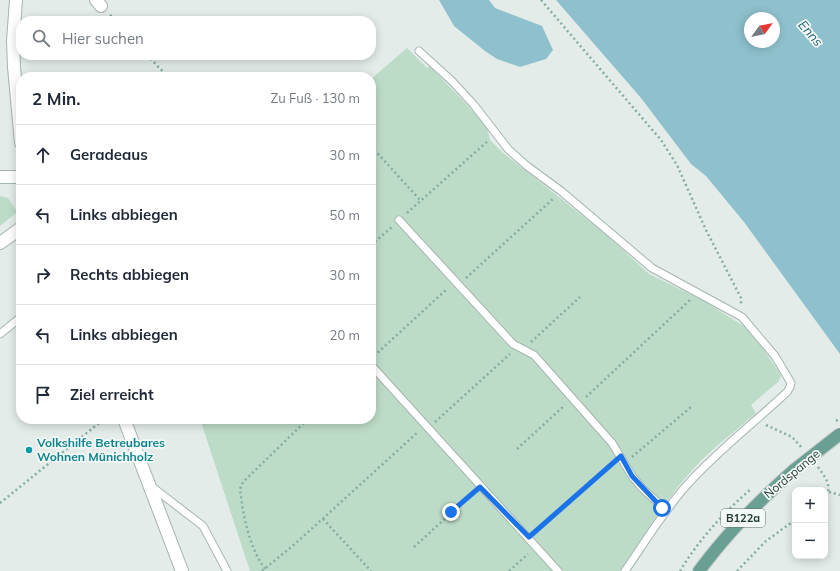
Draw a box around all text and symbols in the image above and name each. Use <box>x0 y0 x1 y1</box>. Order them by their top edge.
north arrow <box>744 12 780 48</box>
search box <box>16 16 376 60</box>
water label: Enns <box>795 17 827 49</box>
icon: search <box>30 27 52 49</box>
text: Hier suchen <box>62 29 144 48</box>
text: 2 Min. <box>32 88 81 109</box>
text: Zu Fuß · 130 m <box>271 90 360 106</box>
icon: ahead <box>32 144 54 166</box>
text: Geradeaus <box>70 145 148 164</box>
text: 30 m <box>330 147 360 163</box>
icon: left <box>32 204 54 226</box>
text: Links abbiegen <box>70 205 178 224</box>
text: 50 m <box>330 207 360 223</box>
icon: right <box>32 264 54 286</box>
text: Rechts abbiegen <box>70 265 189 284</box>
text: 30 m <box>330 267 360 283</box>
icon: left <box>32 324 54 346</box>
text: Links abbiegen <box>70 325 178 344</box>
text: 20 m <box>330 327 360 343</box>
icon: arrive <box>32 384 54 406</box>
text: Ziel erreicht <box>70 385 154 404</box>
place label: Volkshilfe Betreubares Wohnen Münichholz <box>36 435 165 464</box>
marker: Volkshilfe Betreubares Wohnen Münichholz <box>24 445 34 455</box>
street label: Nordspange <box>761 446 823 501</box>
map controls <box>792 487 828 559</box>
button: + <box>792 487 828 523</box>
route start <box>653 499 671 517</box>
route end <box>442 503 460 521</box>
road number: B122a <box>721 509 765 527</box>
button: − <box>792 523 828 559</box>

